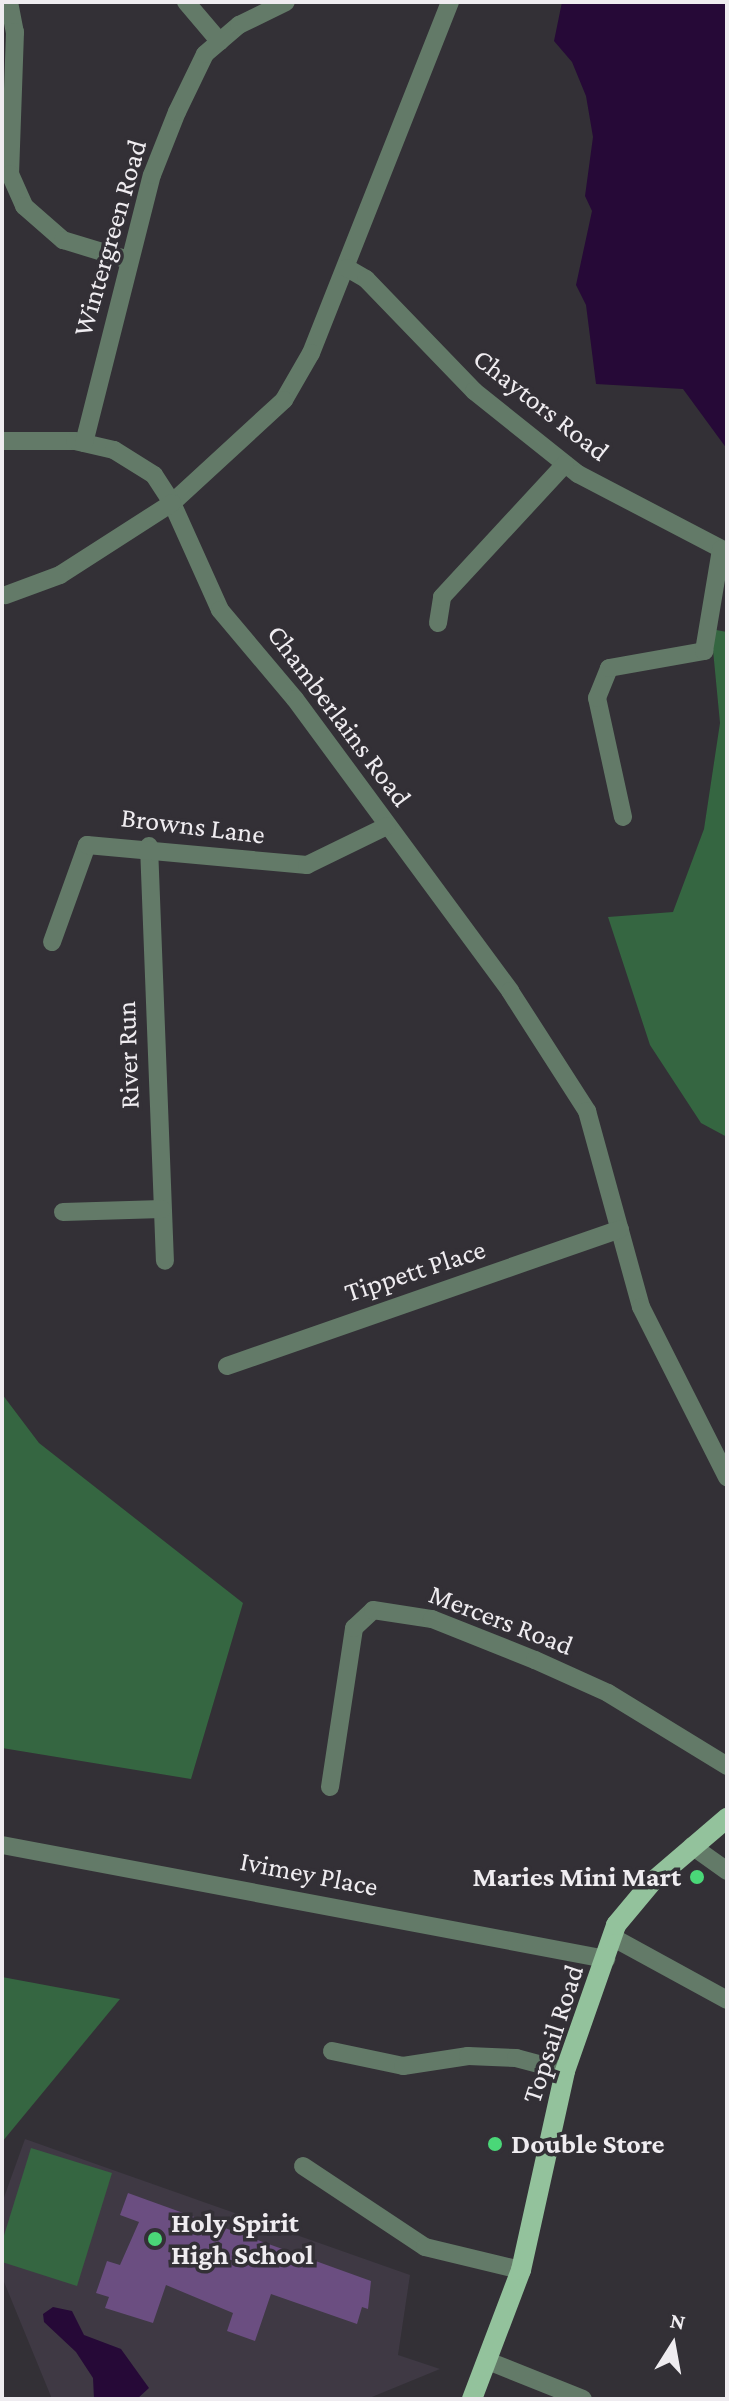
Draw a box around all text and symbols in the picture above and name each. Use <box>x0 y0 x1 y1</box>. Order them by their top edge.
street label: Wintergreen Road <box>66 136 154 340</box>
street label: Chaytors Road <box>466 342 616 468</box>
street label: Chamberlains Road <box>260 618 418 814</box>
street label: Browns Lane <box>119 801 267 851</box>
street label: River Run <box>109 1000 147 1110</box>
street label: Tippett Place <box>340 1232 490 1310</box>
street label: Mercers Road <box>424 1577 578 1663</box>
street label: Ivimey Place <box>237 1844 381 1904</box>
place label: Maries Mini Mart <box>472 1860 681 1894</box>
marker: Maries Mini Mart <box>688 1868 706 1886</box>
street label: Topsail Road <box>515 1961 591 2107</box>
place label: Double Store <box>511 2127 664 2161</box>
marker: Double Store <box>486 2135 504 2153</box>
place label: Holy Spirit High School <box>171 2206 314 2272</box>
marker: Holy Spirit High School <box>146 2230 164 2248</box>
north arrow <box>633 2305 713 2385</box>
text: N <box>668 2307 687 2335</box>

